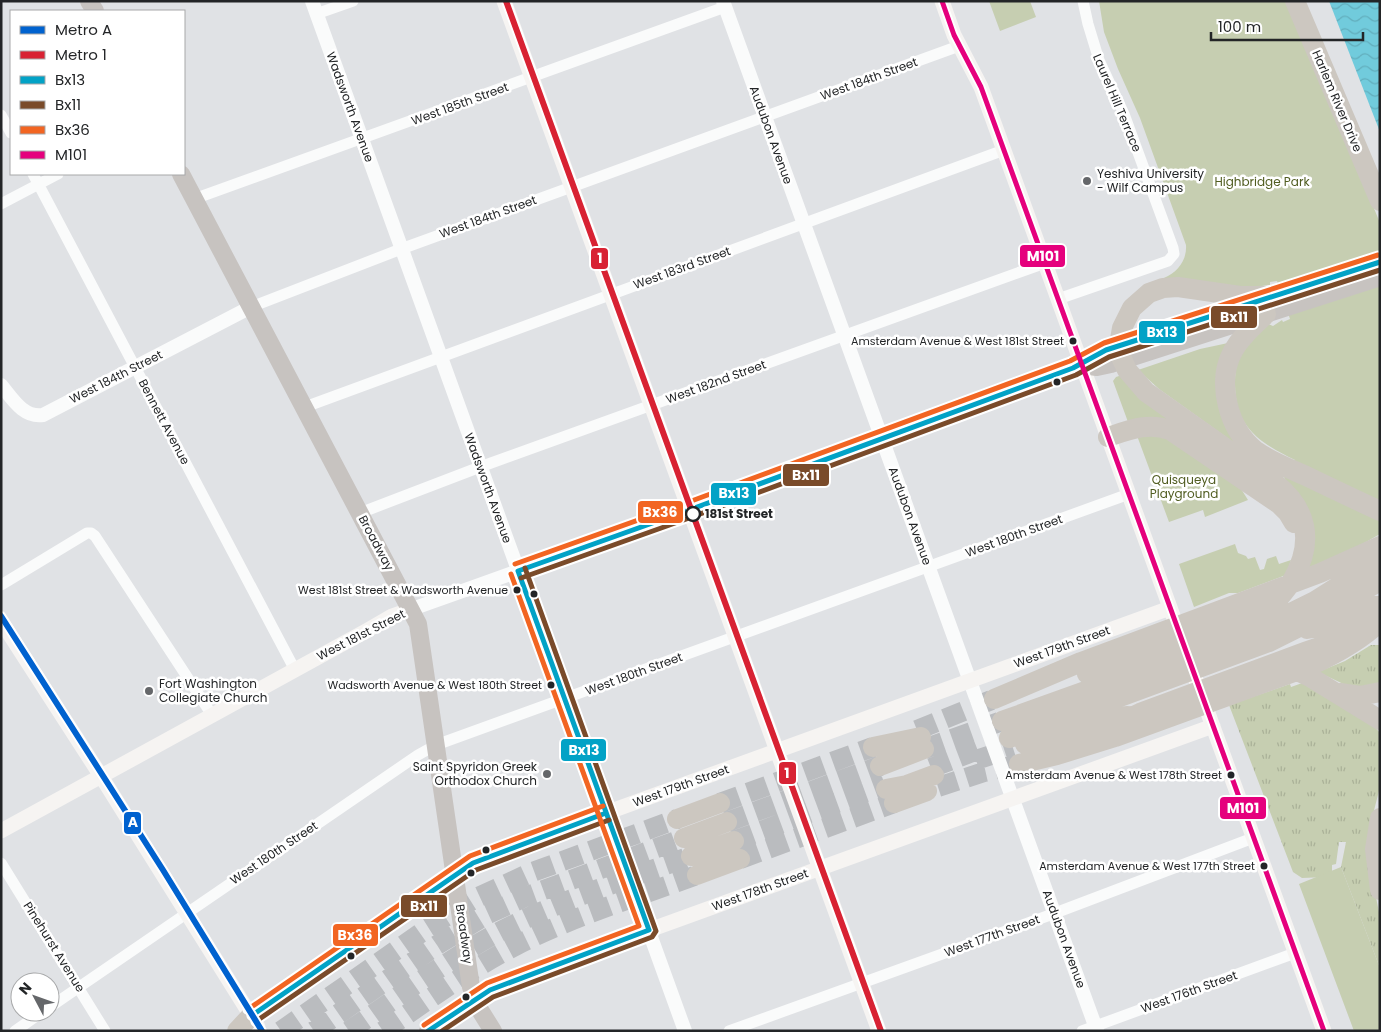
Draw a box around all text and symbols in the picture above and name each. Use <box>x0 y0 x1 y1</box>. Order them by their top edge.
legend <box>10 10 185 175</box>
scale bar <box>1211 10 1364 42</box>
text: 100 m <box>1218 16 1261 37</box>
text: Metro A <box>55 19 112 40</box>
text: Metro 1 <box>55 44 107 65</box>
street label: Harlem River Drive <box>1308 47 1367 154</box>
street label: Wadsworth Avenue <box>323 49 378 164</box>
street label: Laurel Hill Terrace <box>1089 51 1146 155</box>
street label: West 184th Street <box>818 53 920 104</box>
text: Bx13 <box>55 69 85 90</box>
street label: West 185th Street <box>409 78 511 129</box>
street label: Audubon Avenue <box>746 83 797 186</box>
text: Bx11 <box>55 94 81 115</box>
text: Bx36 <box>55 119 90 140</box>
text: M101 <box>55 144 87 165</box>
place label: Yeshiva University - Wilf Campus <box>1097 165 1204 196</box>
park label: Highbridge Park <box>1214 173 1310 190</box>
marker: Yeshiva University - Wilf Campus <box>1081 175 1093 187</box>
street label: West 184th Street <box>437 191 539 242</box>
street label: West 183rd Street <box>631 242 733 293</box>
line badge: M101 <box>1019 244 1066 268</box>
text: M101 <box>1027 246 1059 266</box>
line badge: 1 <box>590 247 609 270</box>
text: 1 <box>597 248 603 268</box>
line badge: Bx11 <box>1210 305 1258 329</box>
text: Bx11 <box>1220 307 1248 327</box>
line badge: Bx13 <box>1138 320 1186 344</box>
text: Bx13 <box>1146 322 1178 342</box>
place label: Amsterdam Avenue & West 181st Street <box>851 333 1064 349</box>
marker: Amsterdam Avenue & West 181st Street <box>1068 336 1078 346</box>
street label: West 184th Street <box>66 346 165 407</box>
street label: West 182nd Street <box>663 356 768 408</box>
street label: Bennett Avenue <box>135 376 194 468</box>
unlabelled marker <box>1052 377 1062 387</box>
street label: Wadsworth Avenue <box>461 430 516 545</box>
line badge: Bx11 <box>782 463 830 487</box>
street label: Audubon Avenue <box>885 464 936 567</box>
text: Bx11 <box>792 465 820 485</box>
park label: Quisqueya Playground <box>1150 471 1218 502</box>
line badge: Bx13 <box>710 482 757 506</box>
text: Bx13 <box>718 483 750 503</box>
line badge: Bx36 <box>637 500 684 524</box>
text: Bx36 <box>643 502 677 522</box>
place label: 181st Street <box>705 505 773 522</box>
marker: 181st Street <box>685 506 701 522</box>
street label: West 180th Street <box>963 510 1065 561</box>
street label: Broadway <box>355 512 398 574</box>
place label: West 181st Street & Wadsworth Avenue <box>298 582 508 598</box>
marker: West 181st Street & Wadsworth Avenue <box>512 585 522 595</box>
unlabelled marker <box>529 589 539 599</box>
street label: West 181st Street <box>314 605 408 664</box>
street label: West 179th Street <box>1011 621 1112 672</box>
street label: West 180th Street <box>583 648 685 699</box>
place label: Fort Washington Collegiate Church <box>159 675 268 706</box>
place label: Wadsworth Avenue & West 180th Street <box>327 677 542 693</box>
marker: Wadsworth Avenue & West 180th Street <box>546 680 556 690</box>
marker: Fort Washington Collegiate Church <box>143 685 155 697</box>
line badge: Bx13 <box>560 738 607 762</box>
text: Bx13 <box>568 740 600 760</box>
place label: Saint Spyridon Greek Orthodox Church <box>413 758 538 789</box>
street label: West 179th Street <box>630 760 731 811</box>
line badge: 1 <box>778 761 797 785</box>
text: 1 <box>784 763 790 783</box>
place label: Amsterdam Avenue & West 178th Street <box>1005 767 1222 783</box>
marker: Saint Spyridon Greek Orthodox Church <box>541 768 553 780</box>
marker: Amsterdam Avenue & West 178th Street <box>1226 770 1236 780</box>
line badge: M101 <box>1219 796 1267 820</box>
text: M101 <box>1227 798 1259 818</box>
line badge: A <box>123 811 142 835</box>
text: A <box>128 812 139 832</box>
street label: West 180th Street <box>227 817 321 888</box>
unlabelled marker <box>481 845 491 855</box>
place label: Amsterdam Avenue & West 177th Street <box>1039 858 1255 874</box>
marker: Amsterdam Avenue & West 177th Street <box>1259 861 1269 871</box>
street label: West 178th Street <box>709 864 810 915</box>
unlabelled marker <box>466 868 476 878</box>
street label: Audubon Avenue <box>1039 887 1090 990</box>
line badge: Bx11 <box>400 894 448 918</box>
text: Bx11 <box>410 896 438 916</box>
street label: Pinehurst Avenue <box>20 898 89 995</box>
street label: Broadway <box>452 903 477 965</box>
street label: West 177th Street <box>942 910 1042 961</box>
line badge: Bx36 <box>332 923 379 947</box>
text: Bx36 <box>338 925 372 945</box>
unlabelled marker <box>346 951 356 961</box>
street label: West 176th Street <box>1138 966 1239 1017</box>
north arrow <box>10 972 60 1022</box>
text: N <box>14 978 36 999</box>
unlabelled marker <box>461 992 471 1002</box>

